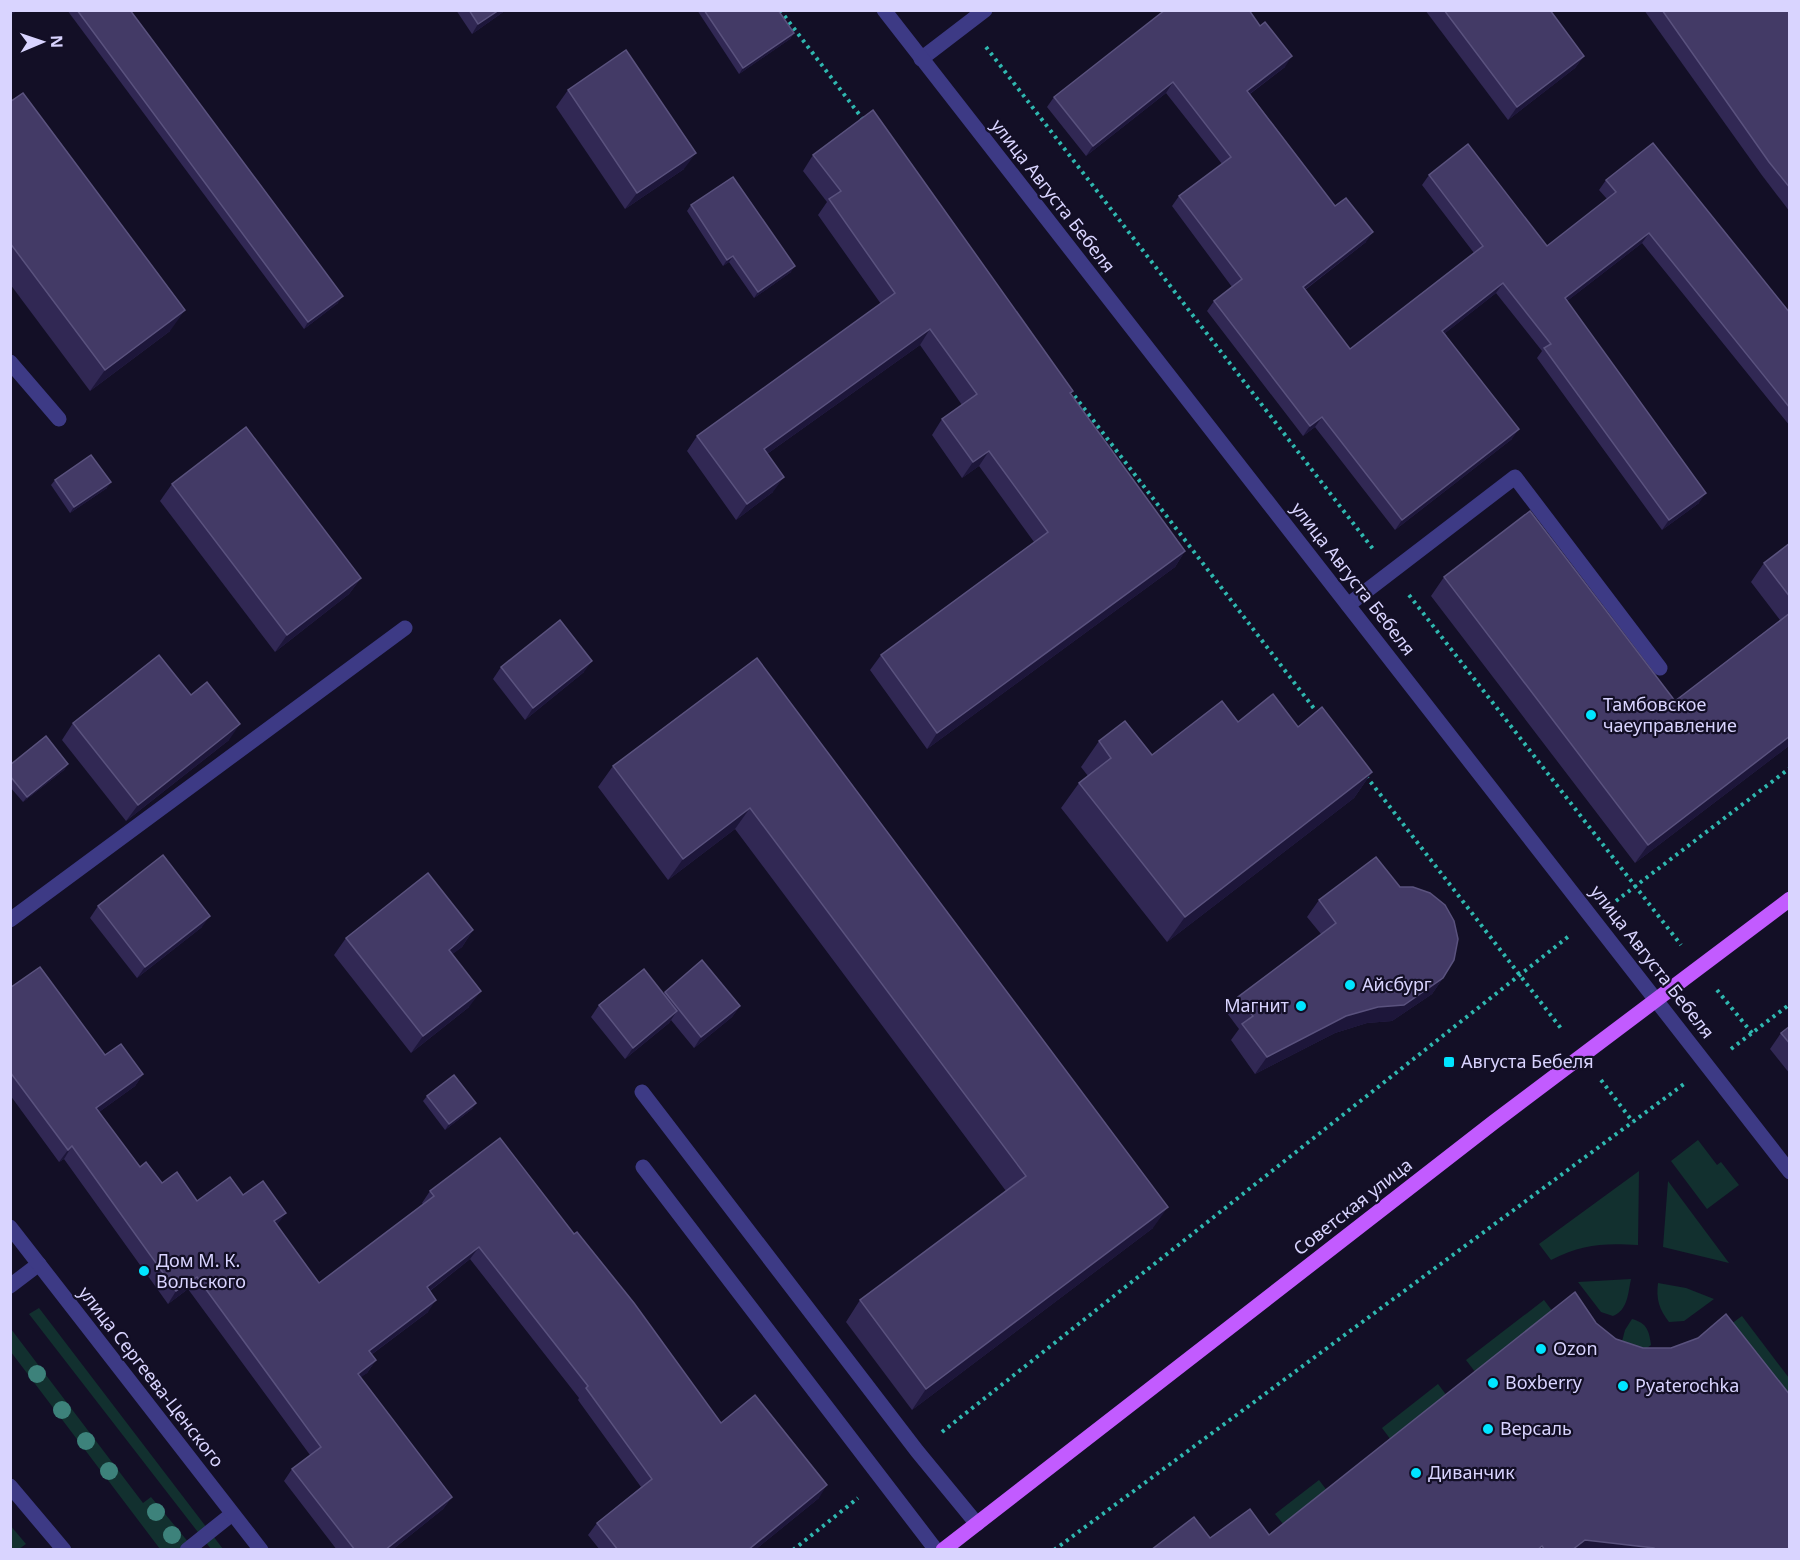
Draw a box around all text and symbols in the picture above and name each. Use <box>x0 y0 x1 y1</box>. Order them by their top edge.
north arrow <box>12 12 72 72</box>
text: N <box>46 35 68 48</box>
street label: улица Августа Бебеля <box>986 114 1121 277</box>
street label: улица Августа Бебеля <box>1286 497 1421 660</box>
place label: Тамбовское чаеуправление <box>1603 692 1737 737</box>
marker: Тамбовское чаеуправление <box>1584 708 1598 722</box>
street label: улица Августа Бебеля <box>1585 880 1720 1043</box>
place label: Айсбург <box>1362 972 1432 996</box>
marker: Айсбург <box>1343 978 1357 992</box>
place label: Магнит <box>1224 993 1290 1017</box>
marker: Магнит <box>1294 999 1308 1013</box>
place label: Августа Бебеля <box>1461 1049 1594 1073</box>
marker: Августа Бебеля <box>1442 1055 1456 1069</box>
street label: Советская улица <box>1288 1152 1417 1260</box>
place label: Дом М. К. Вольского <box>156 1248 246 1293</box>
marker: Дом М. К. Вольского <box>137 1264 151 1278</box>
street label: улица Сергеева-Ценского <box>74 1281 230 1472</box>
place label: Ozon <box>1553 1336 1598 1360</box>
marker: Ozon <box>1534 1342 1548 1356</box>
place label: Boxberry <box>1505 1370 1583 1394</box>
place label: Pyaterochka <box>1635 1373 1739 1397</box>
marker: Boxberry <box>1486 1376 1500 1390</box>
marker: Pyaterochka <box>1616 1379 1630 1393</box>
place label: Версаль <box>1500 1416 1572 1440</box>
marker: Версаль <box>1481 1422 1495 1436</box>
place label: Диванчик <box>1428 1460 1515 1484</box>
marker: Диванчик <box>1409 1466 1423 1480</box>

